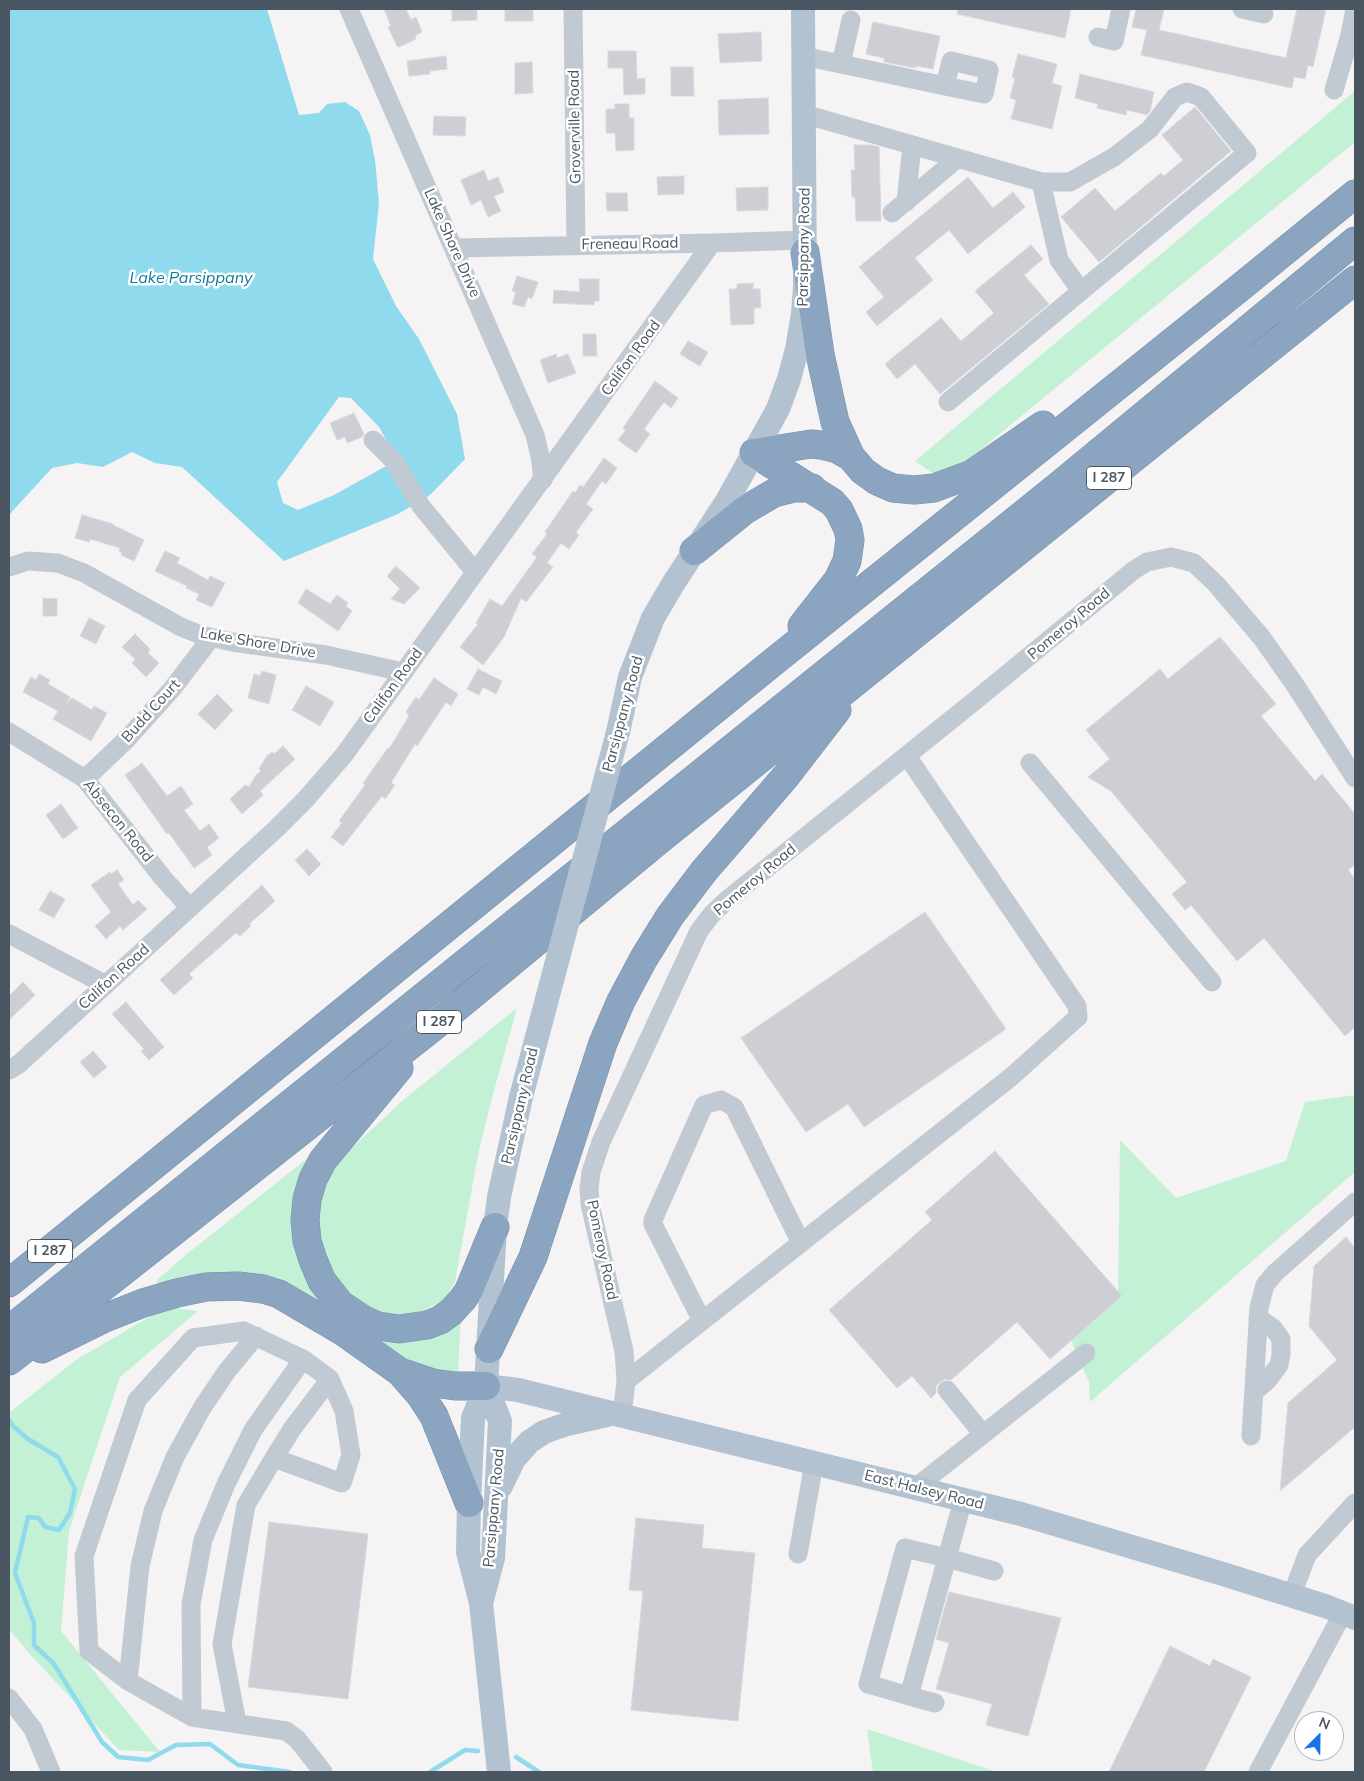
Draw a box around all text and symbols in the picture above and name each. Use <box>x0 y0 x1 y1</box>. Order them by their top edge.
street label: Groverville Road <box>565 70 585 184</box>
street label: Lake Shore Drive <box>420 186 484 300</box>
street label: Parsippany Road <box>794 187 814 307</box>
street label: Freneau Road <box>581 234 679 254</box>
water label: Lake Parsippany <box>130 268 252 288</box>
street label: Califon Road <box>598 317 664 399</box>
road number: I 287 <box>1086 466 1132 489</box>
street label: Pomeroy Road <box>1024 584 1114 664</box>
street label: Lake Shore Drive <box>199 624 317 662</box>
street label: Califon Road <box>360 645 426 727</box>
street label: Parsippany Road <box>599 654 647 774</box>
street label: Budd Court <box>118 676 184 746</box>
street label: Absecon Road <box>79 776 157 866</box>
street label: Pomeroy Road <box>710 840 800 920</box>
street label: Califon Road <box>75 941 153 1013</box>
road number: I 287 <box>416 1010 462 1034</box>
street label: Parsippany Road <box>498 1046 542 1166</box>
street label: Pomeroy Road <box>583 1198 621 1302</box>
road number: I 287 <box>28 1240 72 1262</box>
street label: Parsippany Road <box>480 1448 508 1568</box>
street label: East Halsey Road <box>862 1466 986 1514</box>
north arrow <box>1294 1711 1344 1761</box>
text: N <box>1316 1713 1333 1733</box>

